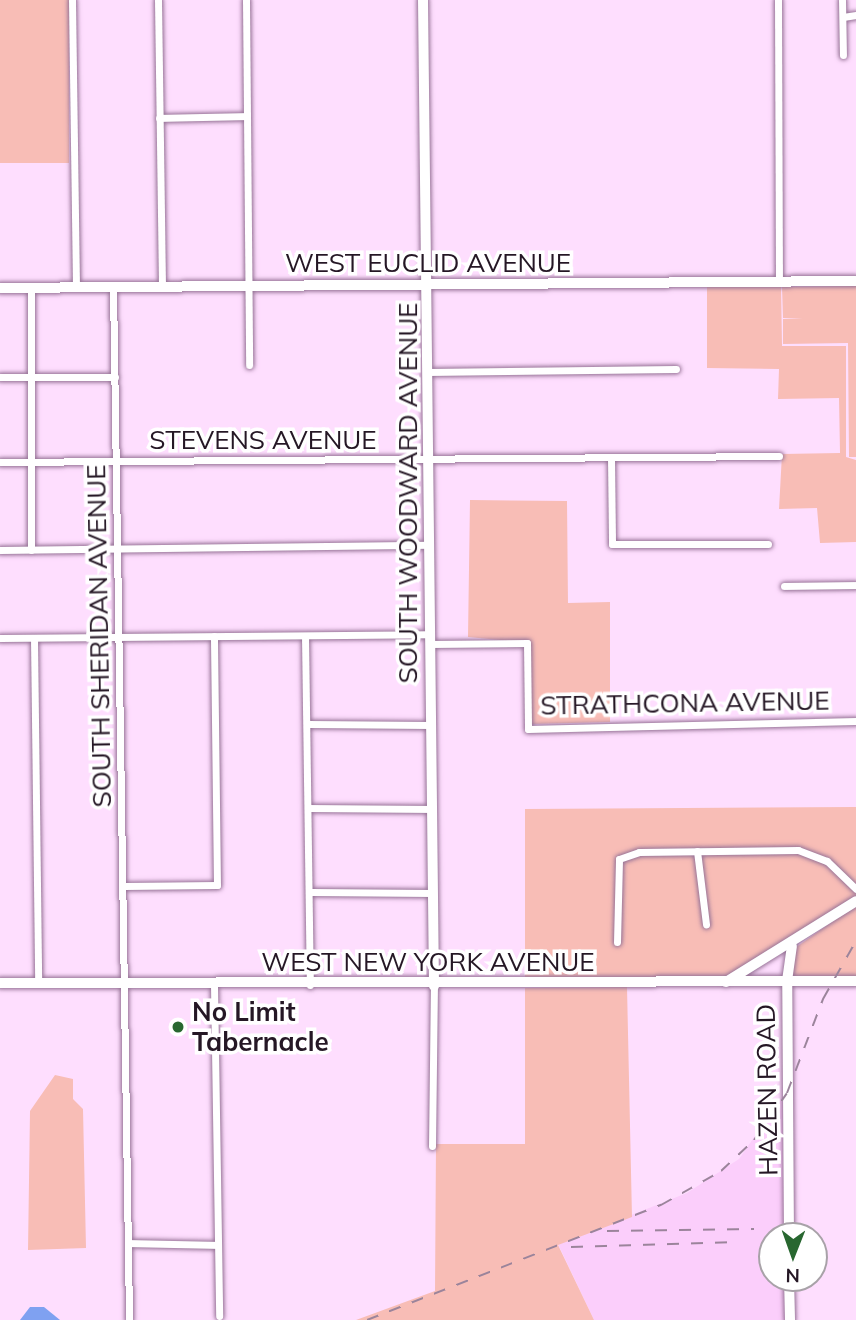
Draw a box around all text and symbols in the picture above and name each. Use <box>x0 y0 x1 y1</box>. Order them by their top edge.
street label: WEST EUCLID AVENUE <box>285 247 571 279</box>
street label: SOUTH WOODWARD AVENUE <box>392 303 424 683</box>
street label: STEVENS AVENUE <box>149 424 377 456</box>
street label: SOUTH SHERIDAN AVENUE <box>80 464 118 808</box>
street label: STRATHCONA AVENUE <box>540 685 830 721</box>
street label: WEST NEW YORK AVENUE <box>261 946 595 978</box>
place label: No Limit Tabernacle <box>192 996 329 1058</box>
street label: HAZEN ROAD <box>750 1004 784 1176</box>
marker: No Limit Tabernacle <box>170 1019 186 1035</box>
north arrow <box>758 1222 828 1292</box>
text: N <box>785 1264 800 1288</box>

